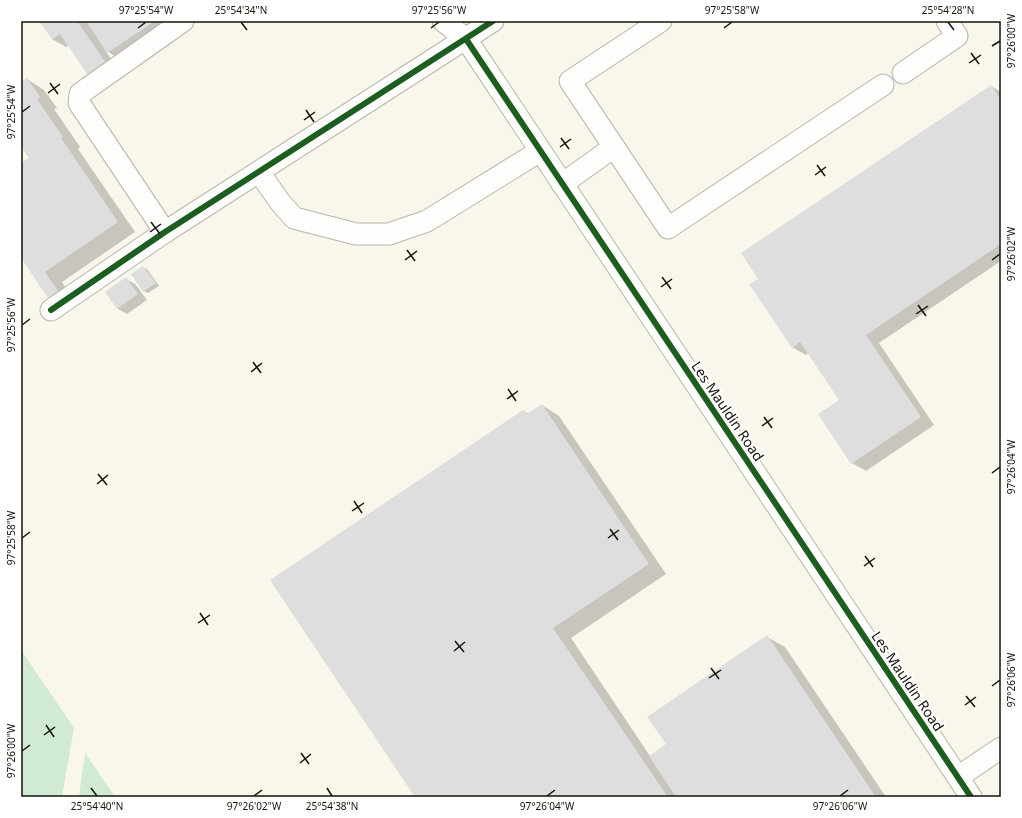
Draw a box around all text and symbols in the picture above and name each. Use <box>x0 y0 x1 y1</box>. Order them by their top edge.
text: 97°25'54"W <box>119 3 174 17</box>
text: 25°54'34"N <box>215 3 267 17</box>
text: 97°25'56"W <box>412 3 467 17</box>
text: 97°25'58"W <box>705 3 760 17</box>
text: 25°54'28"N <box>922 3 974 17</box>
text: 97°26'00"W <box>1004 13 1018 68</box>
text: 97°25'54"W <box>4 84 18 139</box>
text: 97°26'02"W <box>1004 226 1018 281</box>
text: 97°25'56"W <box>4 297 18 352</box>
street label: Les Mauldin Road <box>688 357 768 465</box>
text: 97°26'04"W <box>1004 439 1018 494</box>
text: 97°25'58"W <box>4 510 18 565</box>
street label: Les Mauldin Road <box>868 627 948 735</box>
text: 97°26'06"W <box>1004 652 1018 707</box>
text: 97°26'00"W <box>4 723 18 778</box>
text: 25°54'40"N <box>71 799 123 813</box>
text: 97°26'02"W <box>227 799 282 813</box>
text: 25°54'38"N <box>306 799 358 813</box>
text: 97°26'04"W <box>520 799 575 813</box>
text: 97°26'06"W <box>813 799 868 813</box>

